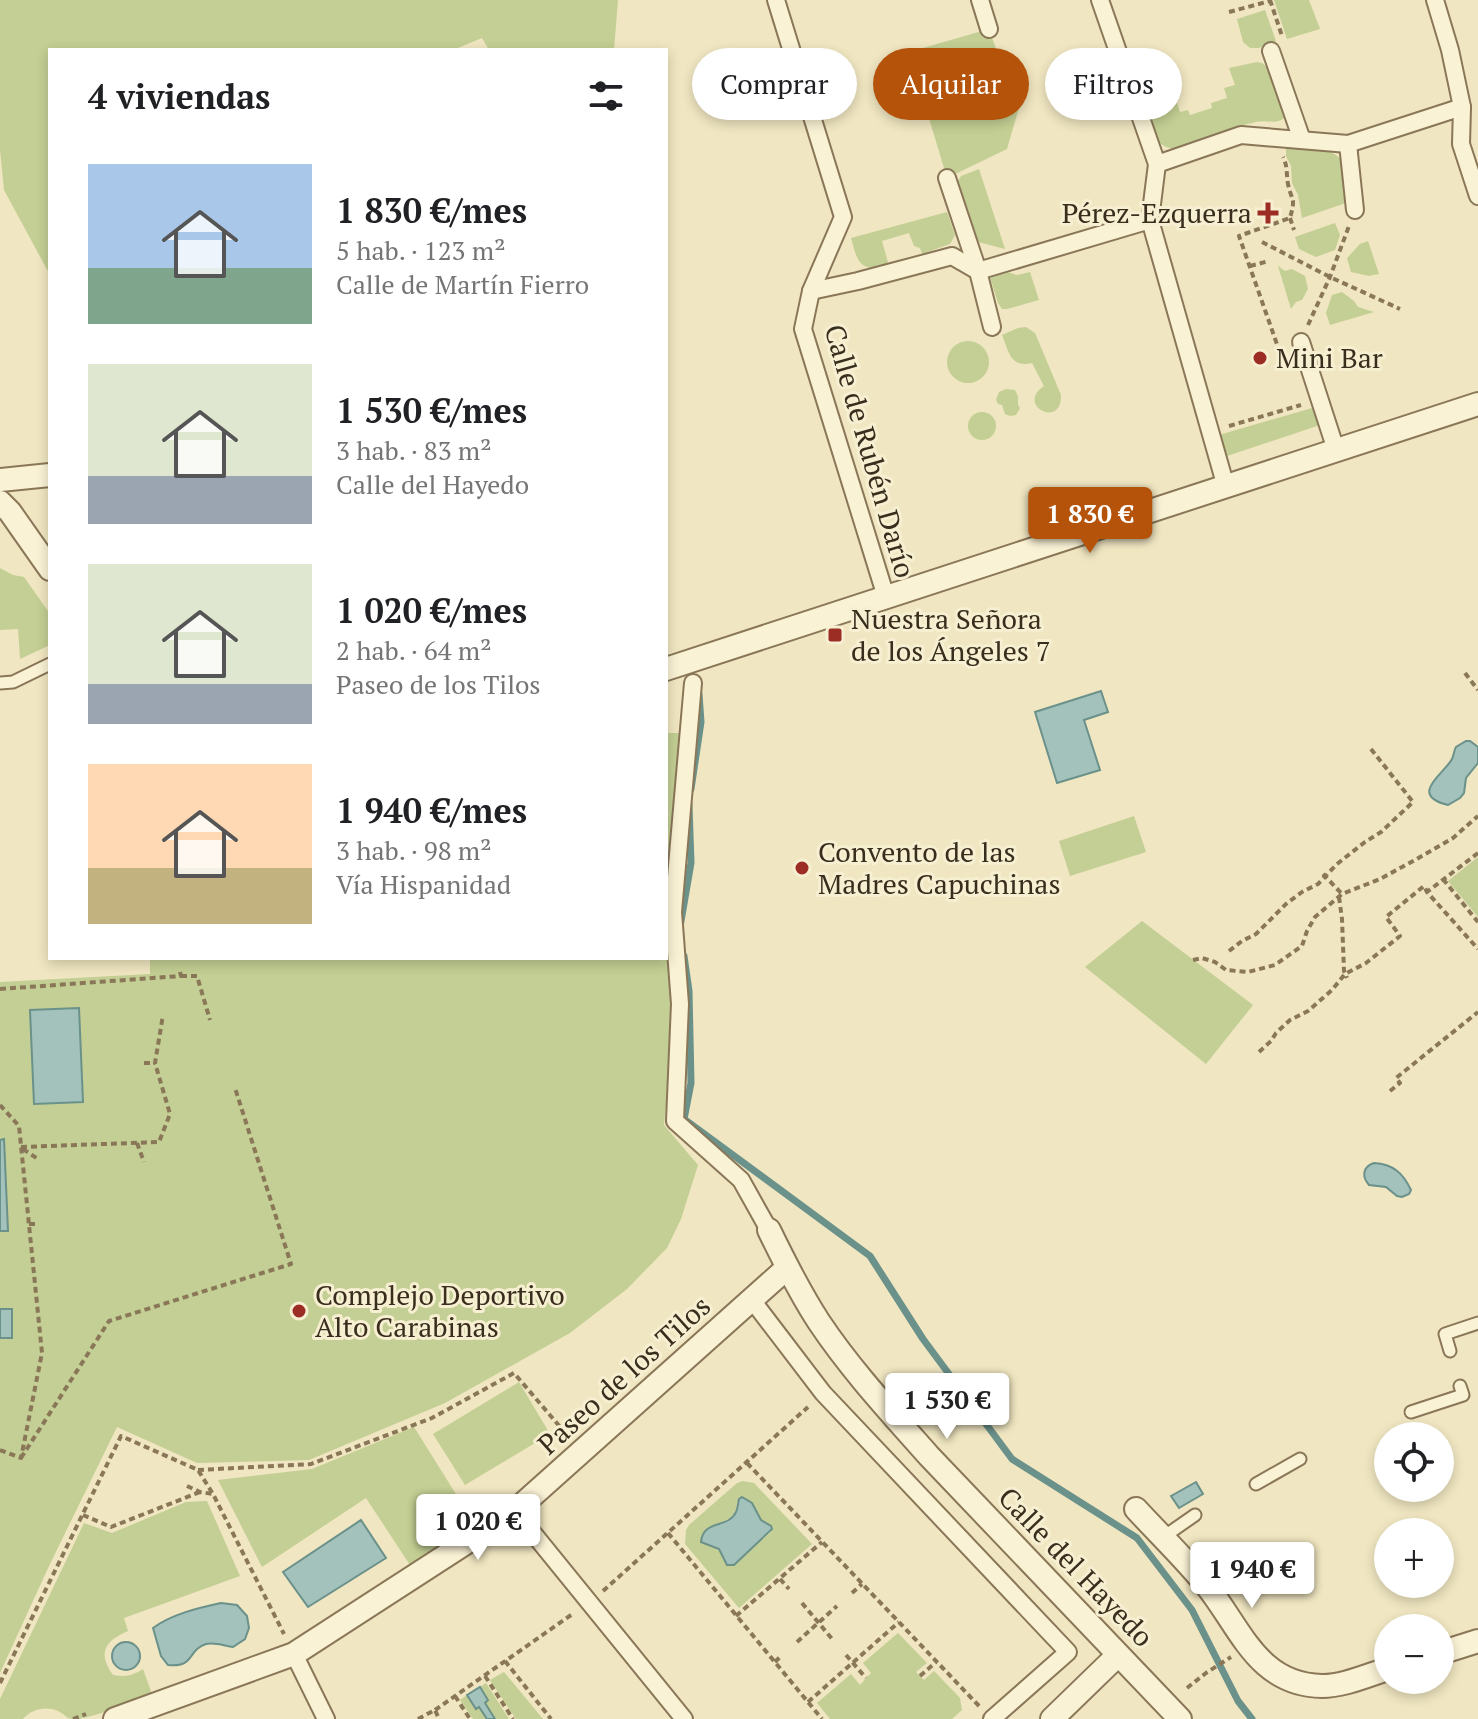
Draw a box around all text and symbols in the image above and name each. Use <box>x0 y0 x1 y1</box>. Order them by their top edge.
chip: Comprar <box>692 48 857 120</box>
chip: Alquilar <box>873 48 1029 120</box>
chip: Filtros <box>1045 48 1182 120</box>
text: 4 viviendas <box>88 74 270 119</box>
icon: filters <box>584 74 628 118</box>
text: 1 830 €/mes <box>336 188 527 233</box>
place label: Pérez-Ezquerra <box>1062 194 1252 231</box>
icon: home <box>152 196 248 292</box>
marker: Pérez-Ezquerra <box>1259 204 1277 222</box>
text: 5 hab. · 123 m² <box>336 233 505 267</box>
text: Calle de Martín Fierro <box>336 267 589 301</box>
street label: Calle de Rubén Darío <box>817 320 924 582</box>
place label: Mini Bar <box>1276 339 1383 376</box>
marker: Mini Bar <box>1251 349 1269 367</box>
text: 1 530 €/mes <box>336 388 527 433</box>
icon: home <box>152 396 248 492</box>
text: 3 hab. · 83 m² <box>336 433 492 467</box>
text: Calle del Hayedo <box>336 467 529 501</box>
pin: 1 830 € <box>1016 487 1164 555</box>
text: 1 830 € <box>1046 496 1134 530</box>
text: 1 020 €/mes <box>336 588 527 633</box>
icon: home <box>152 596 248 692</box>
place label: Nuestra Señora de los Ángeles 7 <box>851 600 1051 669</box>
marker: Nuestra Señora de los Ángeles 7 <box>826 626 844 644</box>
text: 2 hab. · 64 m² <box>336 633 492 667</box>
text: Paseo de los Tilos <box>336 667 541 701</box>
text: 1 940 €/mes <box>336 788 527 833</box>
icon: home <box>152 796 248 892</box>
text: 3 hab. · 98 m² <box>336 833 492 867</box>
place label: Convento de las Madres Capuchinas <box>818 833 1061 902</box>
marker: Convento de las Madres Capuchinas <box>793 859 811 877</box>
text: Vía Hispanidad <box>336 867 511 901</box>
place label: Complejo Deportivo Alto Carabinas <box>315 1276 565 1345</box>
street label: Paseo de los Tilos <box>529 1287 718 1462</box>
marker: Complejo Deportivo Alto Carabinas <box>290 1302 308 1320</box>
pin: 1 530 € <box>873 1373 1021 1441</box>
text: 1 530 € <box>903 1382 991 1416</box>
map controls <box>1374 1422 1454 1694</box>
button: locate <box>1374 1422 1454 1502</box>
street label: Calle del Hayedo <box>991 1479 1162 1654</box>
pin: 1 020 € <box>404 1494 552 1562</box>
text: 1 020 € <box>434 1503 522 1537</box>
button: + <box>1374 1518 1454 1598</box>
pin: 1 940 € <box>1178 1542 1326 1610</box>
text: 1 940 € <box>1208 1551 1296 1585</box>
button: − <box>1374 1614 1454 1694</box>

